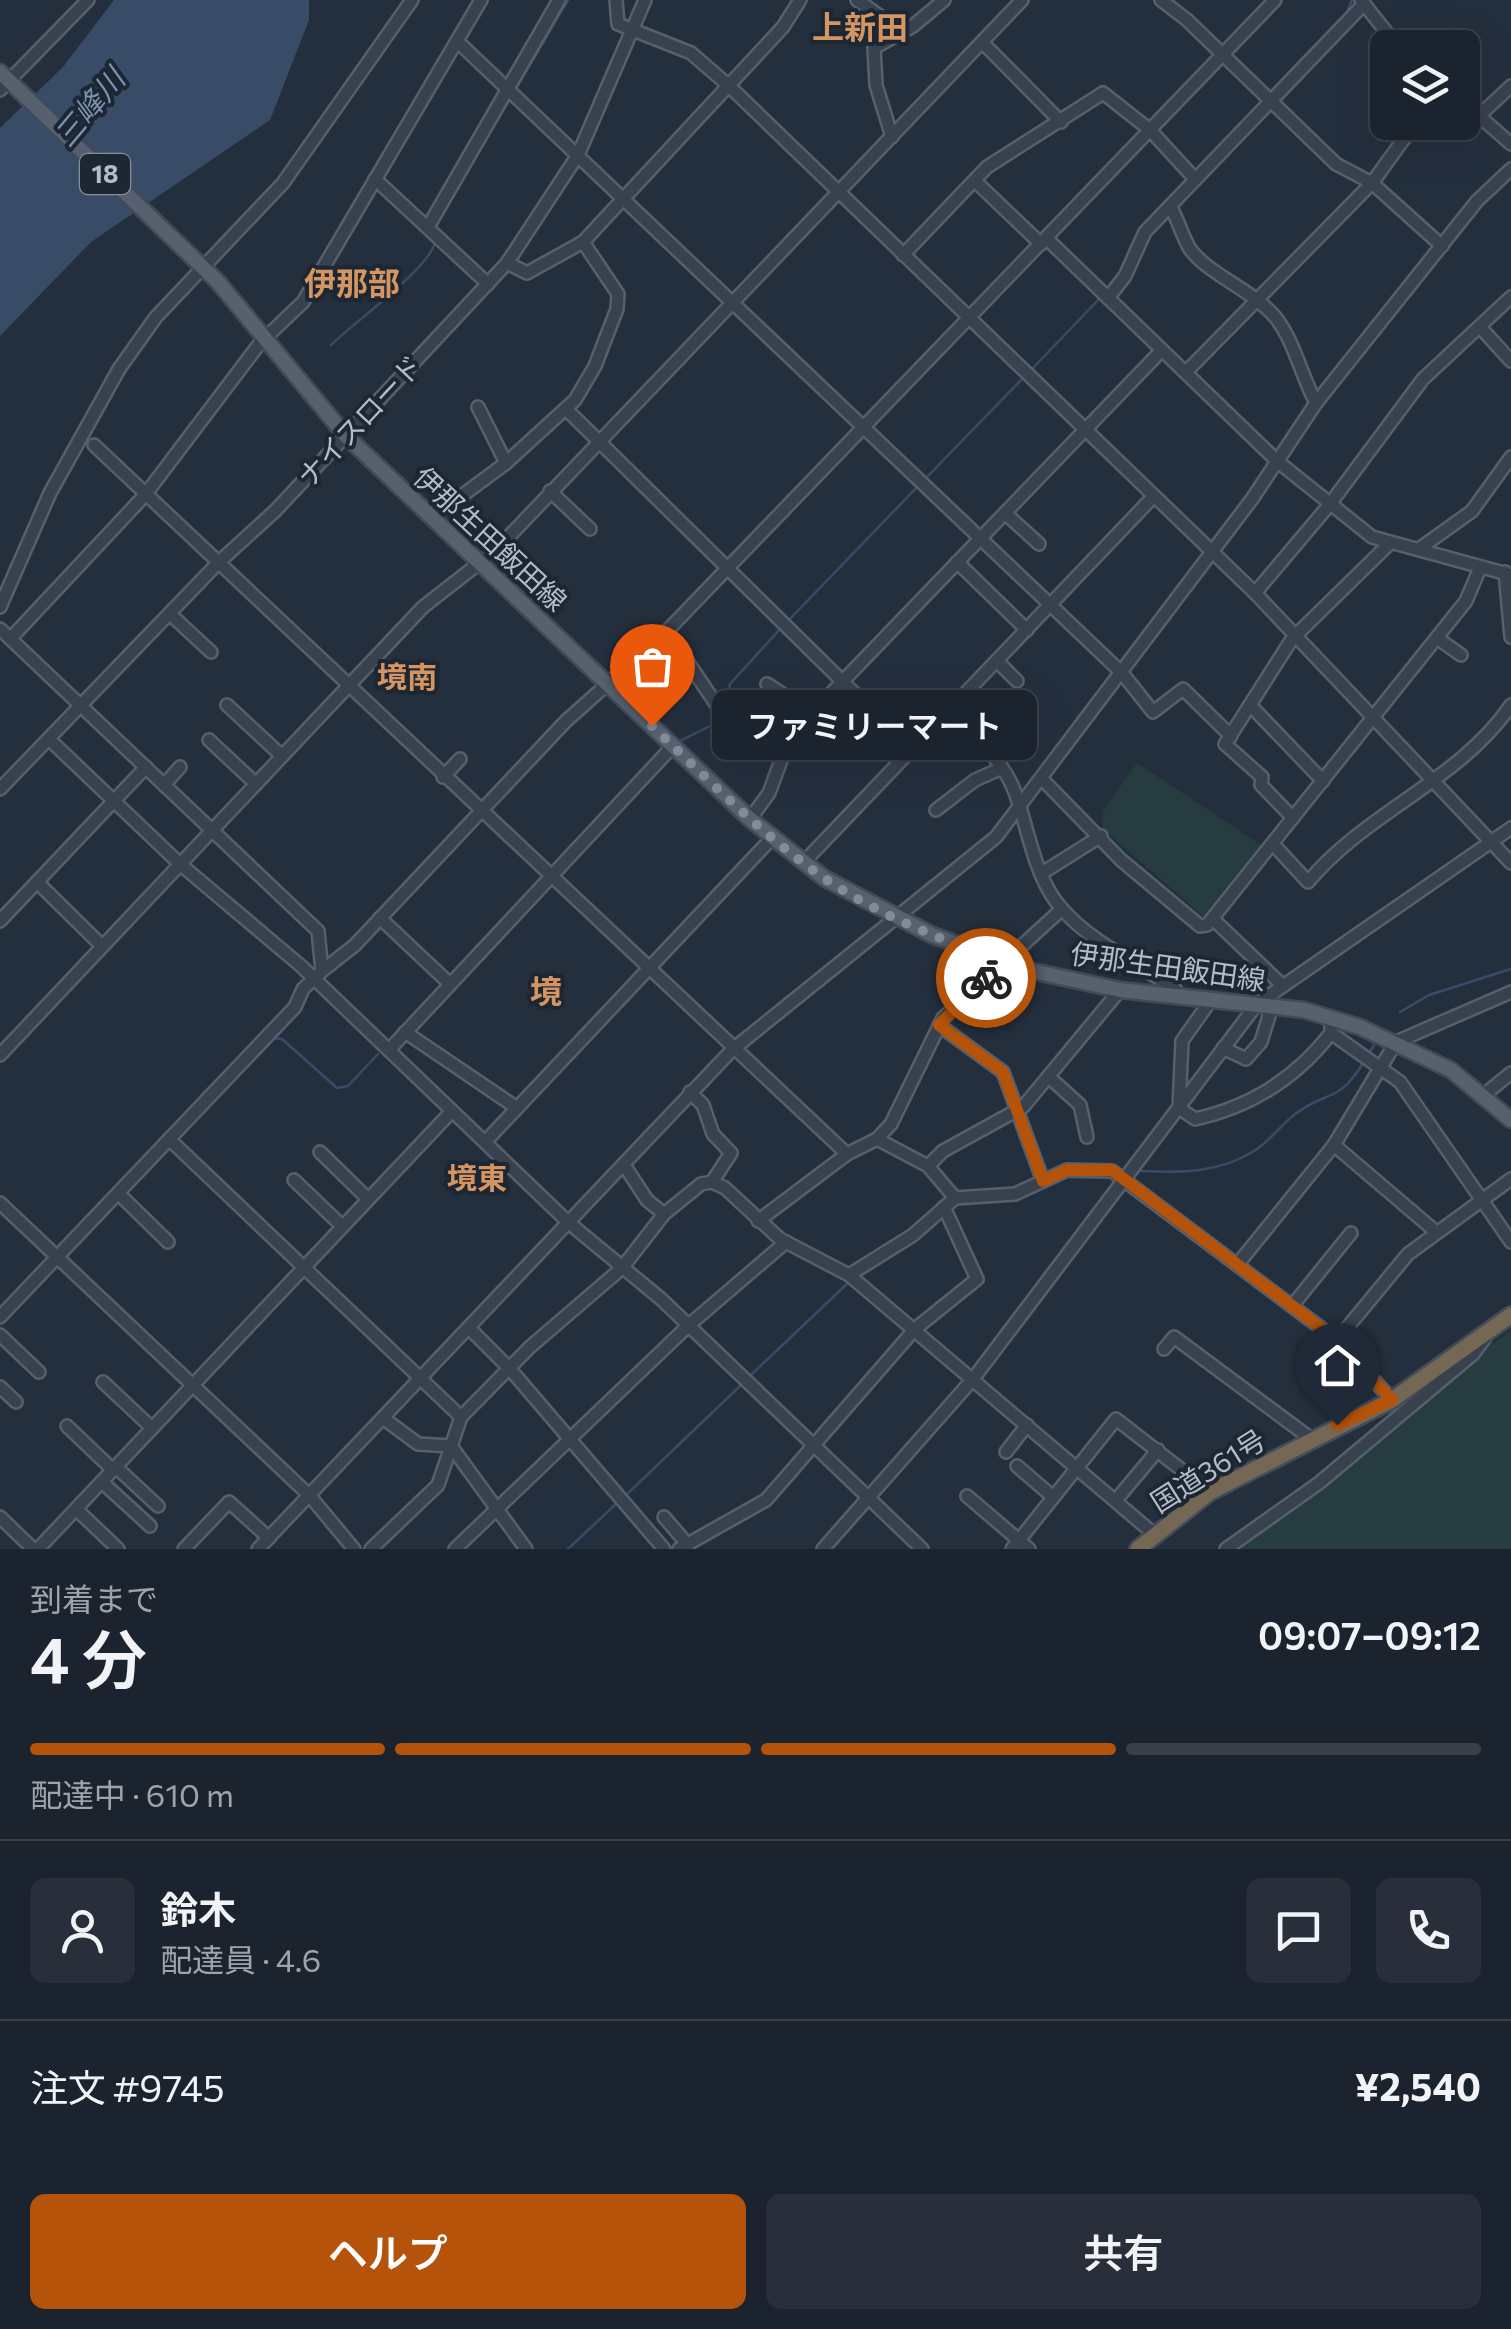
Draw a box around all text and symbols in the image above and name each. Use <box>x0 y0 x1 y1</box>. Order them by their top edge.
district label: 上新田 <box>812 6 908 46</box>
map controls <box>1370 30 1480 140</box>
button: layers <box>1370 30 1480 140</box>
water label: 三峰川 <box>45 58 133 153</box>
road number: 18 <box>80 154 130 194</box>
district label: 伊那部 <box>304 262 400 302</box>
street label: ナイスロード <box>290 348 429 493</box>
street label: 伊那生田飯田線 <box>407 459 574 618</box>
pin <box>610 624 695 727</box>
icon: bag <box>625 639 680 694</box>
district label: 境南 <box>377 657 437 694</box>
callout: ファミリーマート <box>712 691 1037 761</box>
text: ファミリーマート <box>746 705 1003 745</box>
courier <box>936 928 1036 1028</box>
street label: 伊那生田飯田線 <box>1069 936 1268 996</box>
icon: bike <box>959 951 1014 1006</box>
district label: 境 <box>530 970 562 1010</box>
district label: 境東 <box>447 1158 507 1195</box>
pin <box>1295 1323 1380 1426</box>
icon: home <box>1310 1338 1365 1393</box>
street label: 国道361号 <box>1144 1422 1271 1519</box>
text: 到着まで <box>30 1578 158 1618</box>
text: 09:07–09:12 <box>1258 1611 1481 1658</box>
text: 4 分 <box>30 1618 147 1697</box>
text: 配達中 · 610 m <box>30 1774 234 1814</box>
button: person <box>30 1878 135 1983</box>
button: chat <box>1246 1878 1351 1983</box>
button: phone <box>1376 1878 1481 1983</box>
text: 鈴木 <box>160 1885 236 1932</box>
text: 配達員 · 4.6 <box>160 1939 321 1979</box>
text: ¥2,540 <box>1355 2062 1481 2109</box>
text: 注文 #9745 <box>30 2063 225 2110</box>
button: ヘルプ <box>30 2194 746 2309</box>
button: 共有 <box>766 2194 1481 2309</box>

